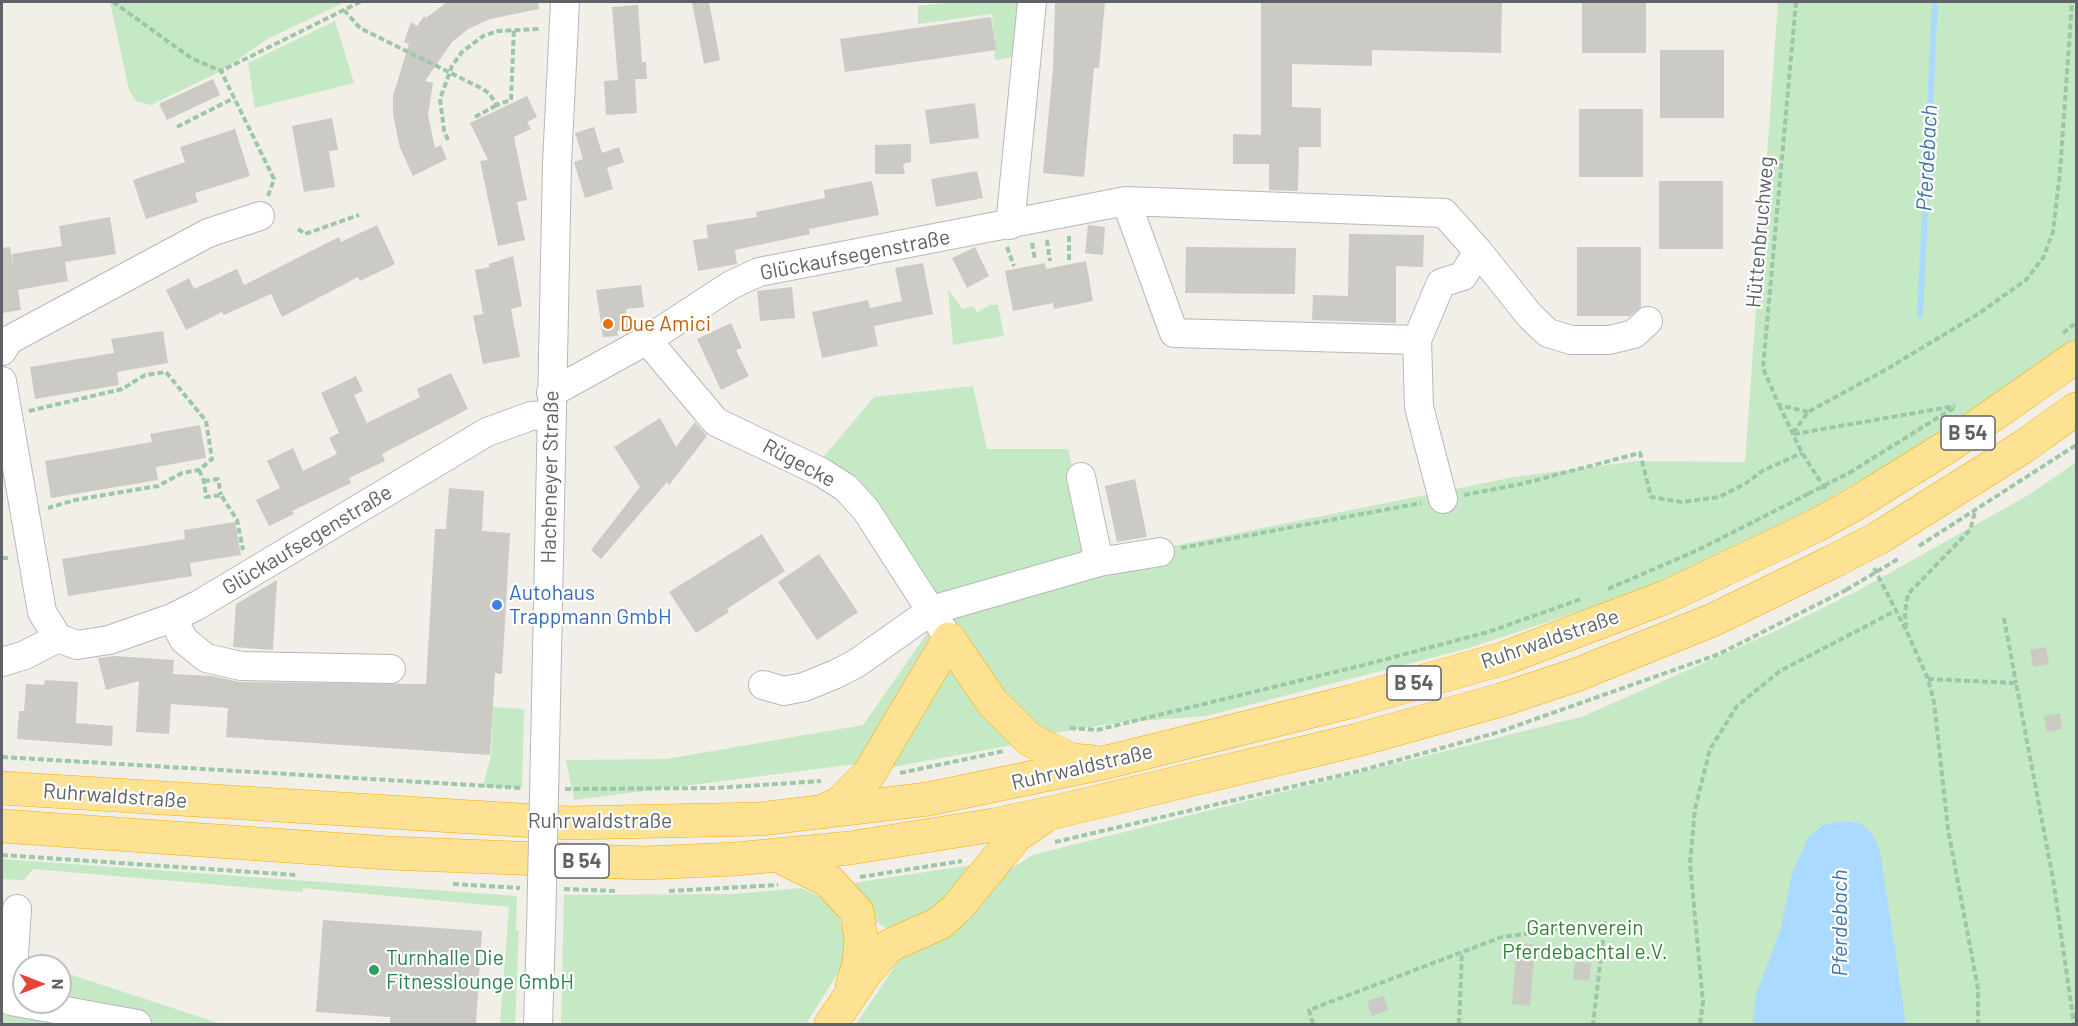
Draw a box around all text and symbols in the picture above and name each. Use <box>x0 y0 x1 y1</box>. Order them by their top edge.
water label: Pferdebach <box>1911 104 1943 212</box>
street label: Hüttenbruchweg <box>1741 155 1779 309</box>
street label: Glückaufsegenstraße <box>758 224 952 286</box>
place label: Due Amici <box>620 311 711 337</box>
marker: Due Amici <box>601 317 615 331</box>
street label: Hacheneyer Straße <box>536 390 564 564</box>
road number: B 54 <box>1941 416 1995 450</box>
street label: Rügecke <box>758 433 840 493</box>
street label: Glückaufsegenstraße <box>218 479 396 601</box>
place label: Autohaus Trappmann GmbH <box>509 580 672 630</box>
marker: Autohaus Trappmann GmbH <box>490 598 504 612</box>
street label: Ruhrwaldstraße <box>1478 604 1622 674</box>
road number: B 54 <box>1387 666 1441 700</box>
street label: Ruhrwaldstraße <box>1009 738 1155 796</box>
street label: Ruhrwaldstraße <box>42 778 188 814</box>
street label: Ruhrwaldstraße <box>528 808 672 834</box>
road number: B 54 <box>555 844 609 878</box>
water label: Pferdebach <box>1827 869 1853 977</box>
park label: Gartenverein Pferdebachtal e.V. <box>1502 915 1668 965</box>
place label: Turnhalle Die Fitnesslounge GmbH <box>386 945 574 995</box>
north arrow <box>12 954 72 1014</box>
marker: Turnhalle Die Fitnesslounge GmbH <box>367 963 381 977</box>
text: N <box>49 979 68 989</box>

